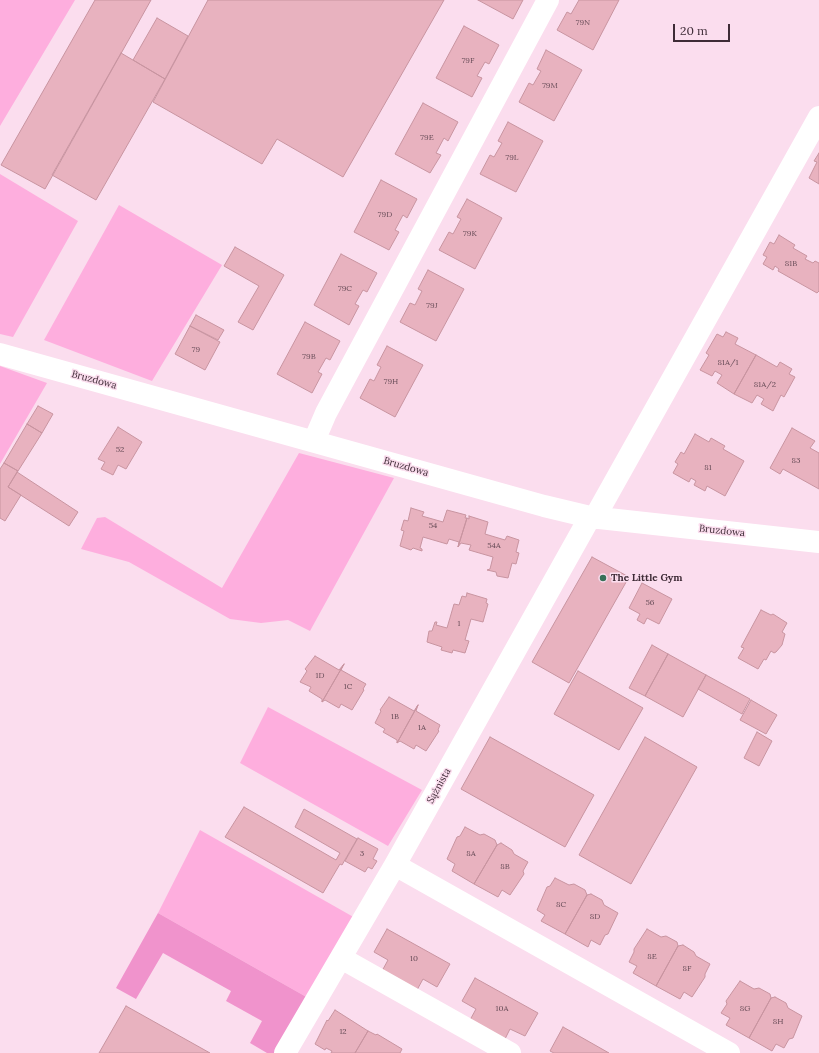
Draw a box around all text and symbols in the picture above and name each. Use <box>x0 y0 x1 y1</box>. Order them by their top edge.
scale bar <box>675 16 732 42</box>
house number: 79N <box>576 18 590 28</box>
text: 20 m <box>680 23 708 38</box>
house number: 79F <box>462 56 474 66</box>
house number: 79M <box>542 81 558 91</box>
house number: 79E <box>420 133 434 143</box>
house number: 79L <box>506 153 518 163</box>
house number: 79D <box>378 210 392 220</box>
house number: 79K <box>463 229 477 239</box>
house number: 81B <box>785 259 797 269</box>
house number: 79C <box>338 284 352 294</box>
house number: 79J <box>426 301 438 311</box>
house number: 79 <box>192 345 200 355</box>
house number: 79B <box>302 352 316 362</box>
house number: 81A/1 <box>718 358 738 368</box>
street label: Bruzdowa <box>70 368 118 392</box>
house number: 79H <box>384 377 398 387</box>
house number: 81A/2 <box>754 380 776 390</box>
house number: 52 <box>116 445 124 455</box>
street label: Bruzdowa <box>382 455 430 479</box>
house number: 83 <box>792 456 800 466</box>
house number: 81 <box>704 463 712 473</box>
house number: 54 <box>429 521 437 531</box>
street label: Bruzdowa <box>698 523 746 539</box>
house number: 54A <box>487 541 501 551</box>
place label: The Little Gym <box>611 572 683 584</box>
marker: The Little Gym <box>598 573 608 583</box>
house number: 56 <box>646 598 654 608</box>
house number: 1 <box>458 619 460 629</box>
house number: 1D <box>316 671 324 681</box>
house number: 1C <box>344 682 352 692</box>
house number: 1B <box>391 712 399 722</box>
house number: 1A <box>418 723 426 733</box>
street label: Sążnista <box>424 766 454 806</box>
house number: 3 <box>360 849 364 859</box>
house number: 8A <box>466 849 476 859</box>
house number: 8B <box>500 862 510 872</box>
house number: 8C <box>556 900 566 910</box>
house number: 8D <box>590 912 600 922</box>
house number: 8E <box>647 952 657 962</box>
house number: 10 <box>410 954 418 964</box>
house number: 8F <box>683 964 691 974</box>
house number: 10A <box>496 1004 508 1014</box>
house number: 8G <box>740 1004 750 1014</box>
house number: 8H <box>773 1017 783 1027</box>
house number: 12 <box>339 1027 347 1037</box>

